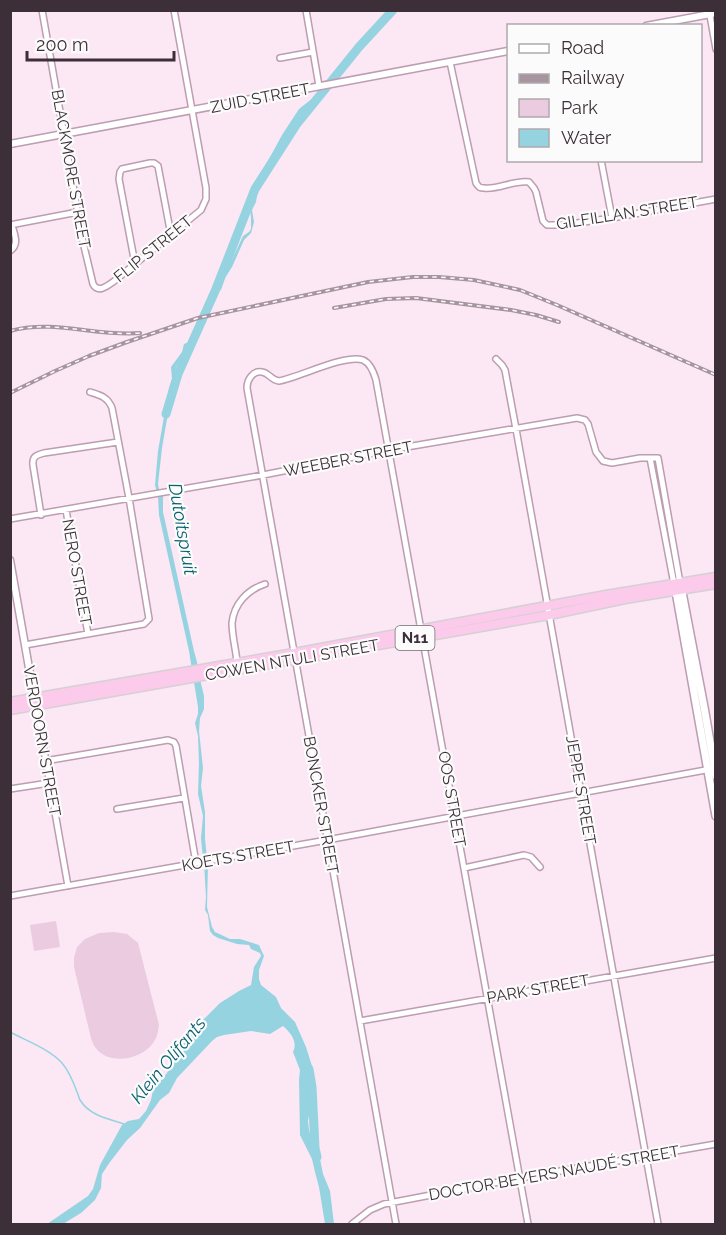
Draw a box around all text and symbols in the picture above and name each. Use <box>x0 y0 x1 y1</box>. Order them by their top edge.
scale bar <box>27 24 174 62</box>
legend <box>507 24 702 162</box>
text: 200 m <box>36 34 89 55</box>
text: Road <box>561 37 604 58</box>
text: Railway <box>561 67 625 88</box>
street label: ZUID STREET <box>209 79 312 117</box>
street label: BLACKMORE STREET <box>48 88 94 250</box>
text: Park <box>561 97 598 118</box>
text: Water <box>561 127 612 148</box>
street label: GILFILLAN STREET <box>555 192 699 234</box>
street label: FLIP STREET <box>110 211 196 286</box>
street label: WEEBER STREET <box>282 437 414 481</box>
water label: Dutoitspruit <box>165 481 201 577</box>
street label: NERO STREET <box>58 517 96 627</box>
road number: N11 <box>396 626 434 650</box>
street label: COWEN NTULI STREET <box>204 635 381 685</box>
street label: VERDOORN STREET <box>19 664 65 818</box>
street label: JEPPE STREET <box>562 734 600 846</box>
street label: BONCKER STREET <box>300 735 343 876</box>
street label: OOS STREET <box>434 750 470 849</box>
street label: KOETS STREET <box>180 837 296 875</box>
street label: PARK STREET <box>485 971 591 1007</box>
water label: Klein Olifants <box>126 1012 210 1107</box>
street label: DOCTOR BEYERS NAUDÉ STREET <box>427 1141 681 1204</box>

